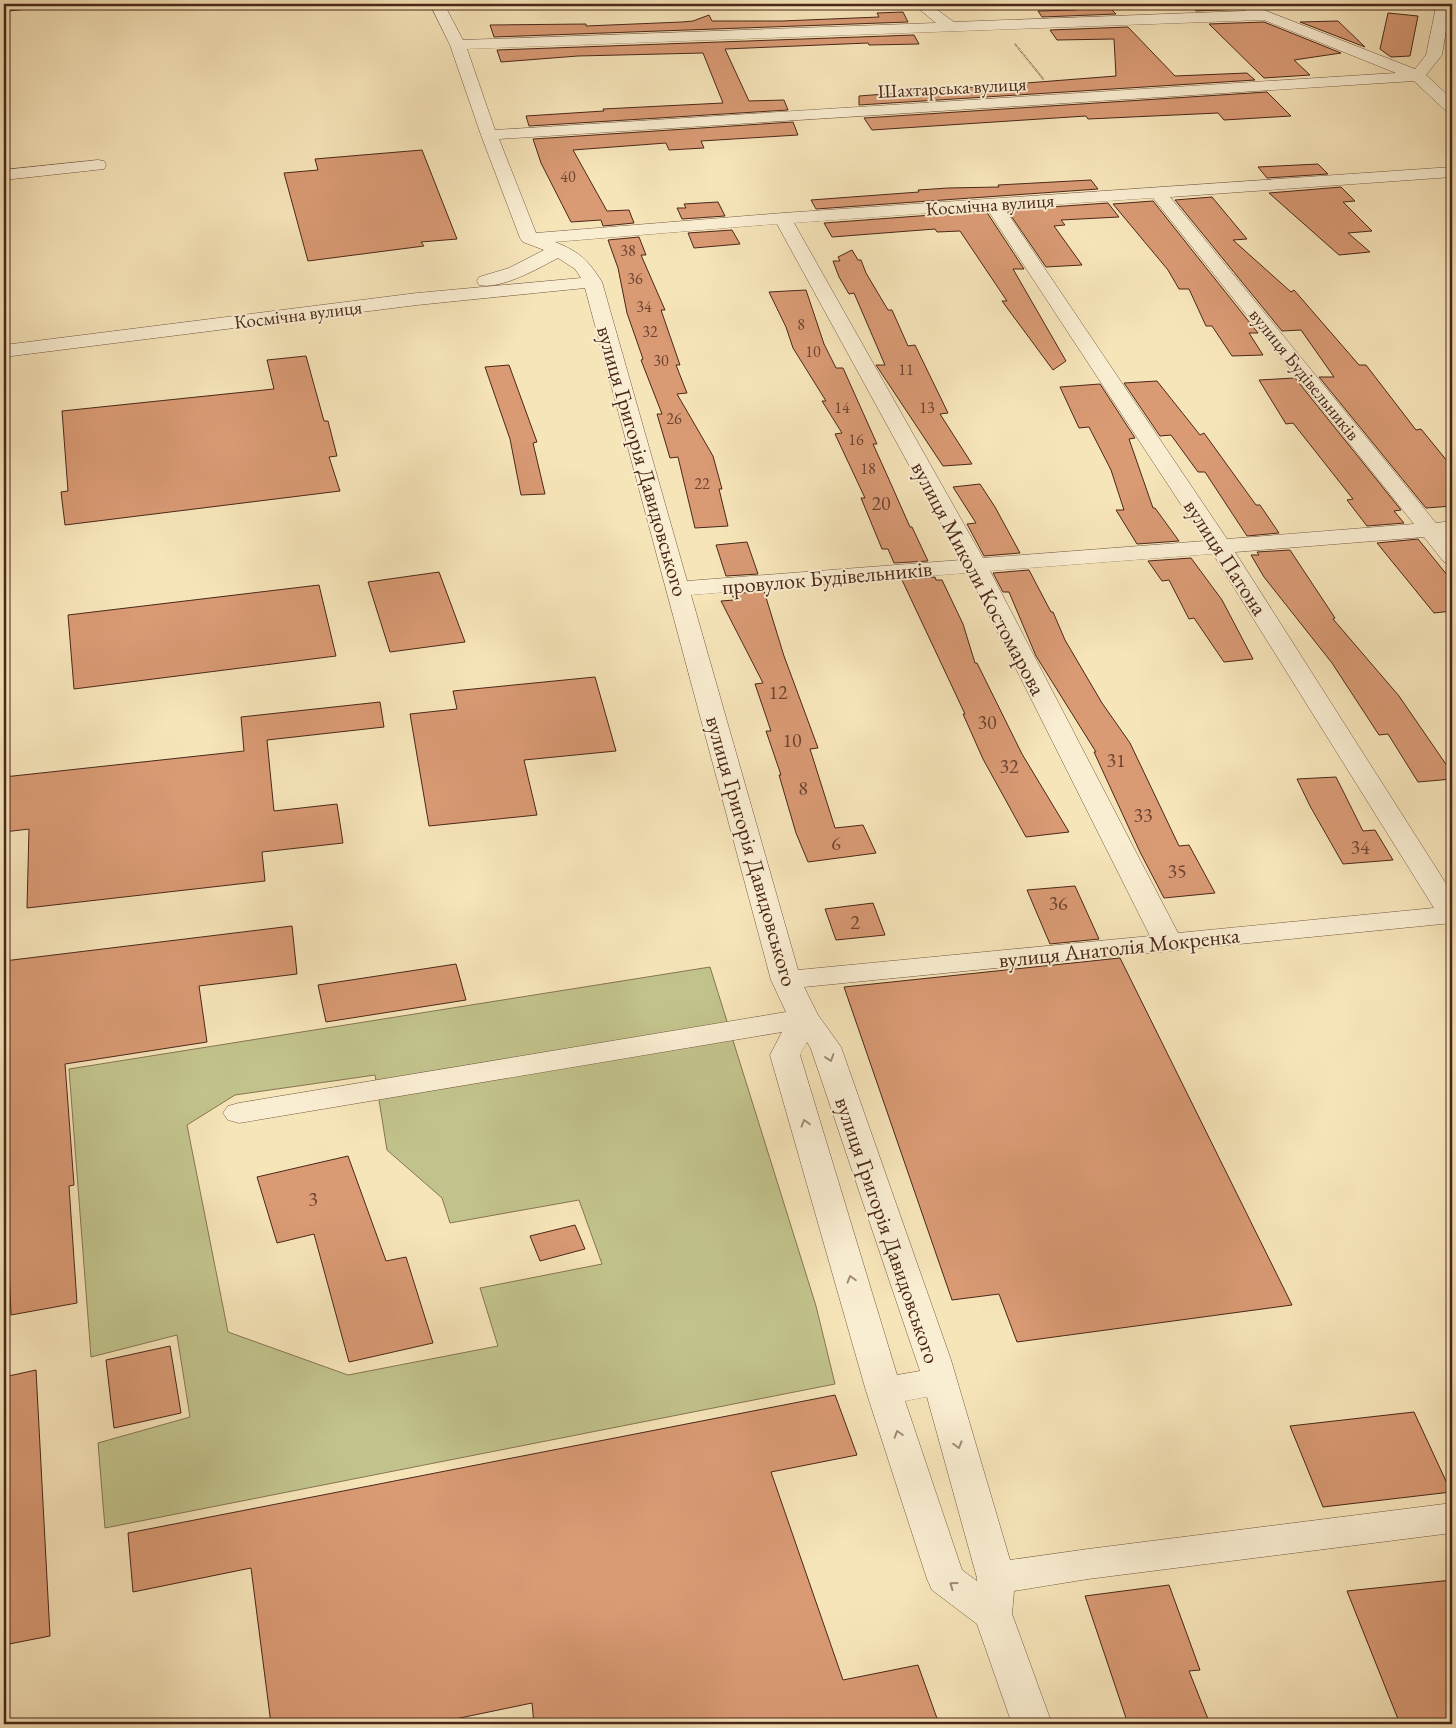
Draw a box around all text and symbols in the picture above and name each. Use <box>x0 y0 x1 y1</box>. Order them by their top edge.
street label: Шахтарська вулиця <box>877 71 1027 104</box>
house number: 40 <box>560 166 576 187</box>
street label: Космічна вулиця <box>925 188 1056 221</box>
house number: 38 <box>620 240 636 261</box>
house number: 36 <box>627 268 643 289</box>
street label: Космічна вулиця <box>233 294 364 335</box>
house number: 34 <box>636 296 652 317</box>
street label: вулиця Будівельників <box>1244 303 1366 445</box>
house number: 8 <box>797 314 805 335</box>
house number: 32 <box>642 321 658 342</box>
street label: вулиця Григорія Давидовського <box>590 323 695 600</box>
house number: 10 <box>805 341 821 362</box>
house number: 30 <box>653 350 669 371</box>
house number: 11 <box>898 359 914 380</box>
house number: 14 <box>834 397 850 418</box>
house number: 13 <box>919 397 935 418</box>
house number: 26 <box>666 408 682 429</box>
house number: 16 <box>848 429 864 450</box>
street label: вулиця Миколи Костомарова <box>905 456 1053 700</box>
house number: 18 <box>860 458 876 479</box>
house number: 22 <box>694 473 710 494</box>
house number: 20 <box>871 490 891 516</box>
street label: вулиця Патона <box>1177 494 1274 621</box>
street label: провулок Будівельників <box>721 554 933 601</box>
house number: 12 <box>768 679 788 705</box>
house number: 30 <box>977 709 997 735</box>
street label: вулиця Григорія Давидовського <box>699 713 804 990</box>
house number: 10 <box>782 727 802 753</box>
house number: 31 <box>1106 747 1126 773</box>
house number: 32 <box>999 753 1019 779</box>
house number: 8 <box>798 775 808 801</box>
house number: 33 <box>1133 802 1153 828</box>
house number: 6 <box>831 830 841 856</box>
house number: 34 <box>1350 834 1370 860</box>
house number: 35 <box>1167 858 1187 884</box>
house number: 36 <box>1048 890 1068 916</box>
house number: 2 <box>850 909 860 935</box>
street label: вулиця Анатолія Мокренка <box>997 920 1241 975</box>
one-way arrow <box>824 1054 834 1062</box>
street label: вулиця Григорія Давидовського <box>828 1093 947 1367</box>
one-way arrow <box>800 1119 810 1127</box>
house number: 3 <box>308 1186 318 1212</box>
one-way arrow <box>846 1275 856 1283</box>
one-way arrow <box>894 1430 904 1439</box>
one-way arrow <box>952 1441 962 1449</box>
one-way arrow <box>949 1582 959 1591</box>

